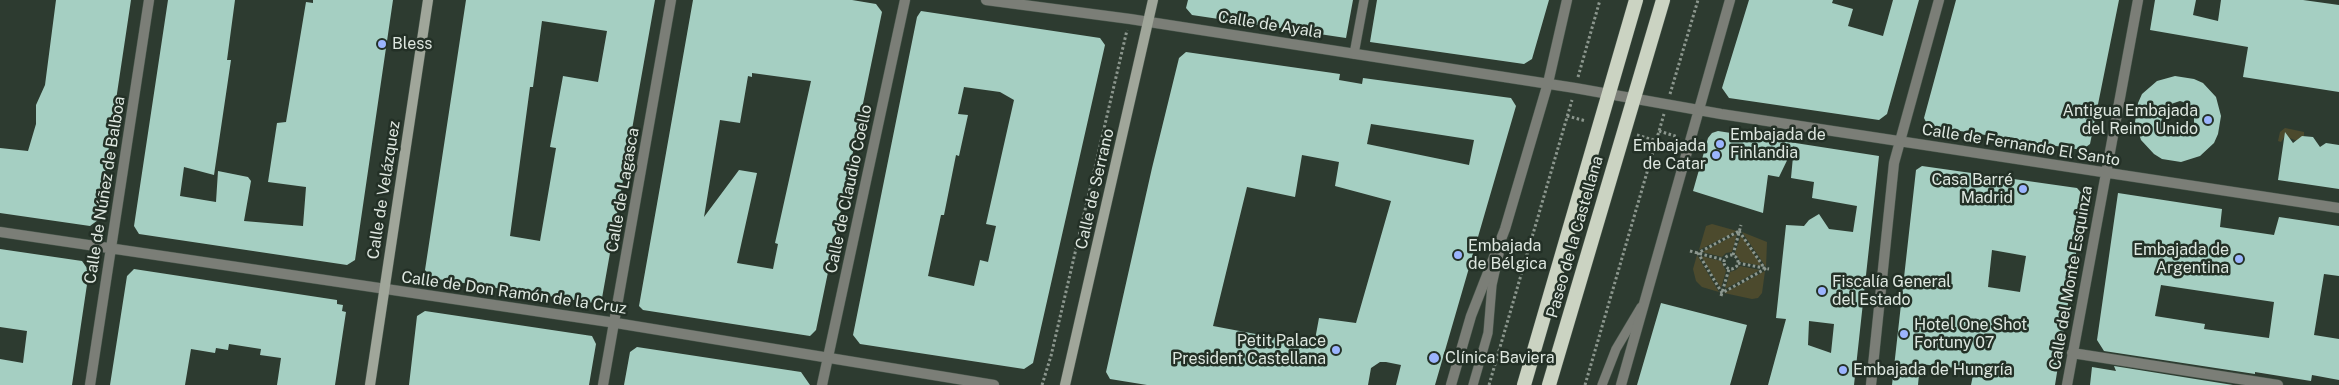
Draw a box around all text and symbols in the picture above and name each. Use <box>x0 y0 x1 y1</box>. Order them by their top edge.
street label: Calle de Ayala <box>1216 7 1324 43</box>
place label: Bless <box>392 34 432 54</box>
marker: Bless <box>376 38 388 50</box>
street label: Calle de Núñez de Balboa <box>81 95 129 285</box>
place label: Antigua Embajada del Reino Unido <box>2063 101 2198 139</box>
street label: Calle de Claudio Coello <box>822 103 876 275</box>
marker: Antigua Embajada del Reino Unido <box>2202 114 2214 126</box>
street label: Calle de Velázquez <box>364 119 404 261</box>
street label: Calle de Fernando El Santo <box>1920 120 2122 170</box>
place label: Embajada de Finlandia <box>1730 125 1826 163</box>
street label: Calle de Lagasca <box>603 126 643 254</box>
street label: Calle de Serrano <box>1072 127 1118 251</box>
place label: Embajada de Catar <box>1633 136 1706 174</box>
marker: Embajada de Finlandia <box>1714 138 1726 150</box>
marker: Embajada de Catar <box>1710 149 1722 161</box>
street label: Paseo de la Castellana <box>1543 154 1607 320</box>
place label: Casa Barré Madrid <box>1931 170 2013 208</box>
marker: Casa Barré Madrid <box>2017 183 2029 195</box>
street label: Calle del Monte Esquinza <box>2045 184 2097 372</box>
place label: Embajada de Bélgica <box>1468 236 1547 274</box>
place label: Embajada de Argentina <box>2133 240 2229 278</box>
marker: Embajada de Bélgica <box>1452 249 1464 261</box>
marker: Embajada de Argentina <box>2233 253 2245 265</box>
street label: Calle de Don Ramón de la Cruz <box>400 268 628 318</box>
place label: Fiscalía General del Estado <box>1832 272 1951 310</box>
marker: Fiscalía General del Estado <box>1816 285 1828 297</box>
place label: Hotel One Shot Fortuny 07 <box>1914 315 2027 353</box>
marker: Hotel One Shot Fortuny 07 <box>1898 328 1910 340</box>
place label: Petit Palace President Castellana <box>1172 331 1326 369</box>
marker: Petit Palace President Castellana <box>1330 344 1342 356</box>
place label: Clínica Baviera <box>1445 348 1554 368</box>
marker: Clínica Baviera <box>1427 351 1441 365</box>
place label: Embajada de Hungría <box>1853 360 2012 380</box>
marker: Embajada de Hungría <box>1837 364 1849 376</box>

